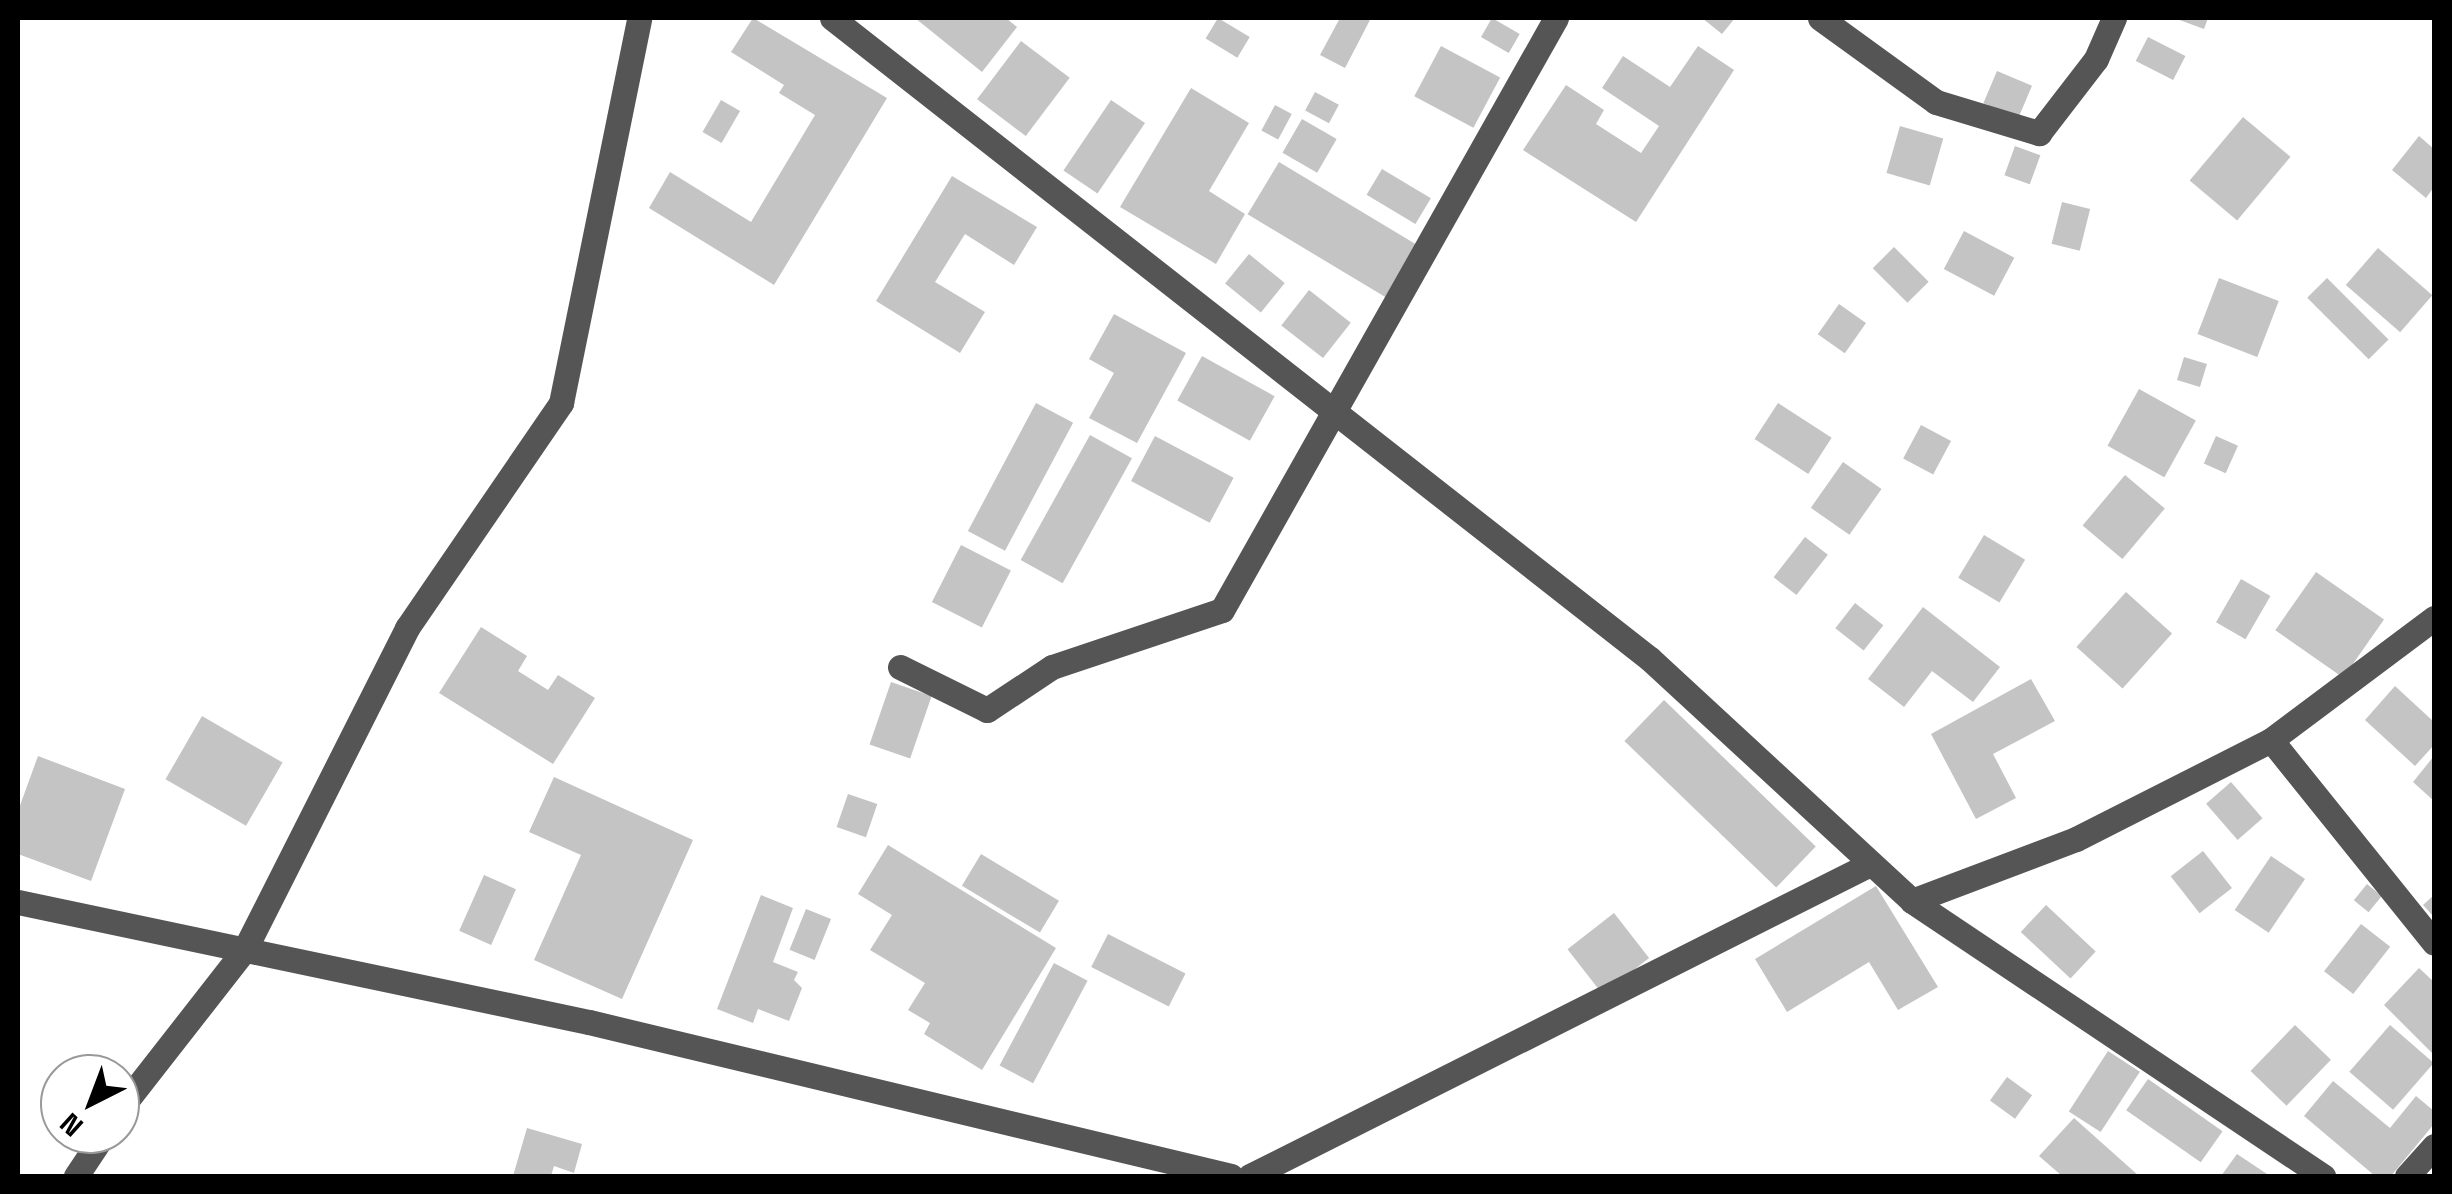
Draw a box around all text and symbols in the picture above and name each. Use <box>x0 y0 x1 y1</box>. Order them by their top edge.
north arrow <box>40 1054 140 1154</box>
text: N <box>52 1105 90 1144</box>

